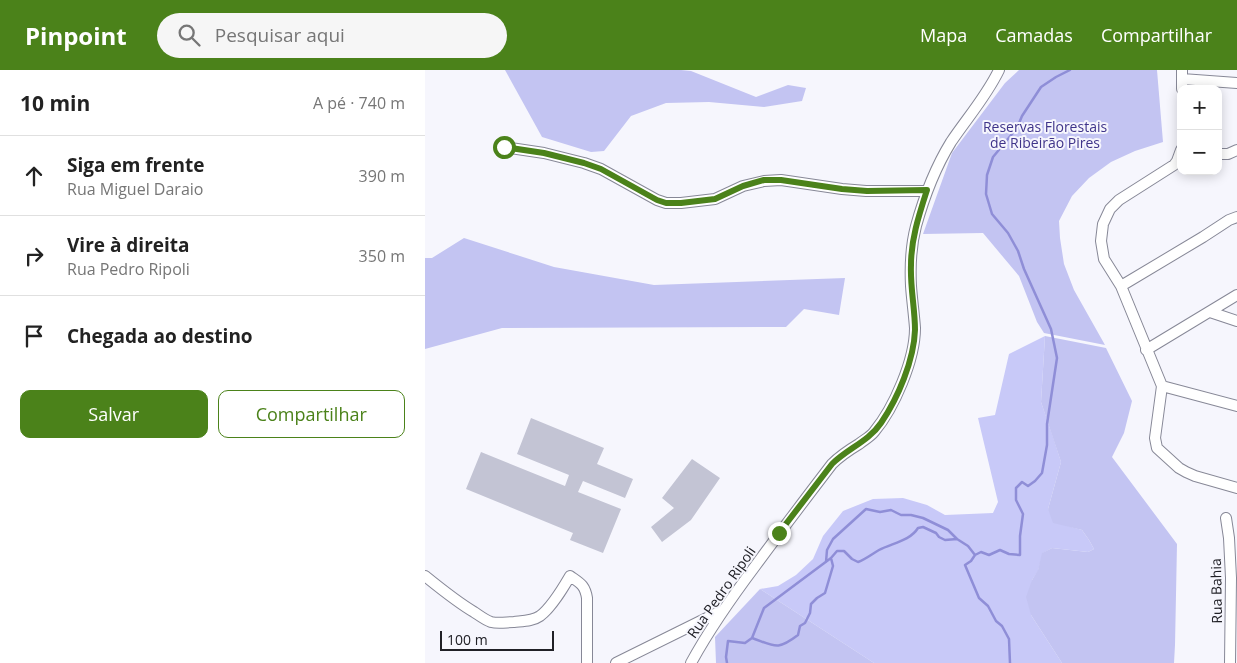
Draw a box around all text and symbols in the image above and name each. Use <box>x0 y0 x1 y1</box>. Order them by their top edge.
search box <box>157 13 507 58</box>
text: Pinpoint <box>25 19 127 52</box>
icon: search <box>175 21 203 49</box>
text: Pesquisar aqui <box>215 22 345 48</box>
text: Mapa <box>920 23 967 47</box>
text: Camadas <box>995 23 1073 47</box>
text: Compartilhar <box>1101 23 1212 47</box>
map controls <box>1177 85 1222 175</box>
button: + <box>1177 85 1222 130</box>
text: 10 min <box>20 89 90 117</box>
text: A pé · 740 m <box>313 92 405 114</box>
park label: Reservas Florestais de Ribeirão Pires <box>983 117 1107 152</box>
button: − <box>1177 130 1222 175</box>
route start <box>493 136 516 159</box>
text: Siga em frente <box>67 152 204 178</box>
icon: ahead <box>20 162 48 190</box>
text: 390 m <box>359 165 405 187</box>
text: Rua Miguel Daraio <box>67 178 203 200</box>
text: Vire à direita <box>67 232 190 258</box>
icon: right <box>20 242 48 270</box>
text: 350 m <box>359 245 405 267</box>
text: Rua Pedro Ripoli <box>67 258 190 280</box>
icon: arrive <box>20 322 48 350</box>
text: Chegada ao destino <box>67 323 253 349</box>
button: Salvar <box>20 390 208 438</box>
button: Compartilhar <box>218 390 405 438</box>
route end <box>768 522 791 545</box>
street label: Rua Pedro Ripoli <box>682 543 760 641</box>
street label: Rua Bahia <box>1206 558 1226 624</box>
scale bar <box>440 628 554 651</box>
text: 100 m <box>447 630 488 649</box>

